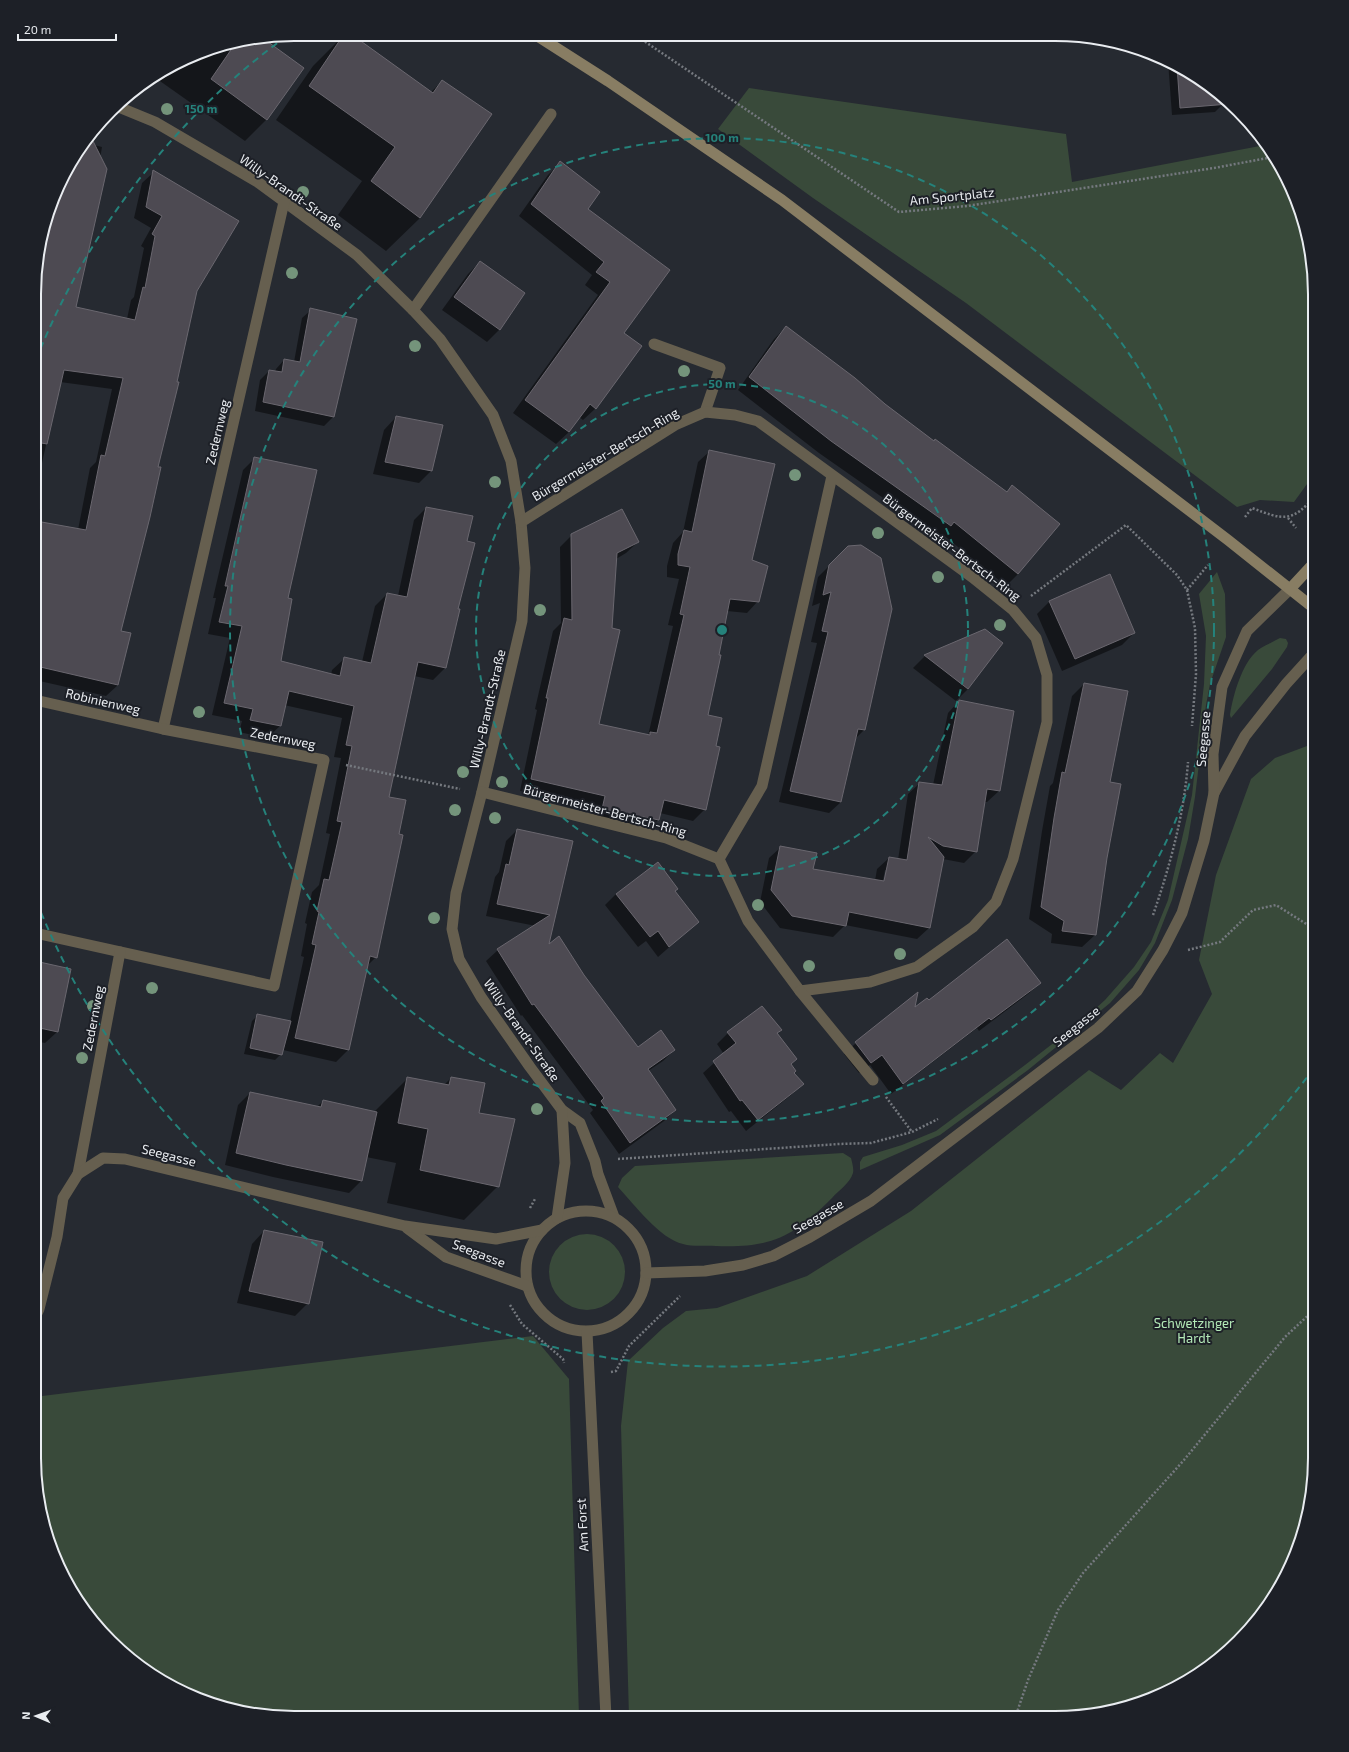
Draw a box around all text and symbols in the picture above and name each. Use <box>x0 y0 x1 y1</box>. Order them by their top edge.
scale bar <box>18 16 116 42</box>
text: 20 m <box>24 22 51 36</box>
text: 150 m <box>185 101 217 115</box>
text: 100 m <box>705 130 739 144</box>
street label: Willy-Brandt-Straße <box>236 150 346 234</box>
street label: Am Sportplatz <box>909 184 995 208</box>
text: 50 m <box>708 376 736 390</box>
street label: Zedernweg <box>202 398 232 466</box>
street label: Bürgermeister-Bertsch-Ring <box>529 404 681 504</box>
street label: Bürgermeister-Bertsch-Ring <box>880 490 1024 604</box>
centre of rings <box>715 623 729 637</box>
street label: Willy-Brandt-Straße <box>465 648 509 770</box>
street label: Robinienweg <box>64 685 142 717</box>
street label: Seegasse <box>1193 711 1213 767</box>
street label: Zedernweg <box>249 724 317 752</box>
street label: Bürgermeister-Bertsch-Ring <box>522 781 688 839</box>
street label: Willy-Brandt-Straße <box>480 975 564 1085</box>
street label: Zedernweg <box>79 984 107 1052</box>
street label: Seegasse <box>1049 1002 1103 1050</box>
street label: Seegasse <box>140 1140 198 1170</box>
street label: Seegasse <box>790 1195 846 1237</box>
street label: Seegasse <box>450 1236 508 1270</box>
park label: Schwetzinger Hardt <box>1154 1315 1234 1346</box>
street label: Am Forst <box>573 1498 591 1552</box>
north arrow <box>16 1696 56 1736</box>
text: N <box>19 1711 32 1720</box>

